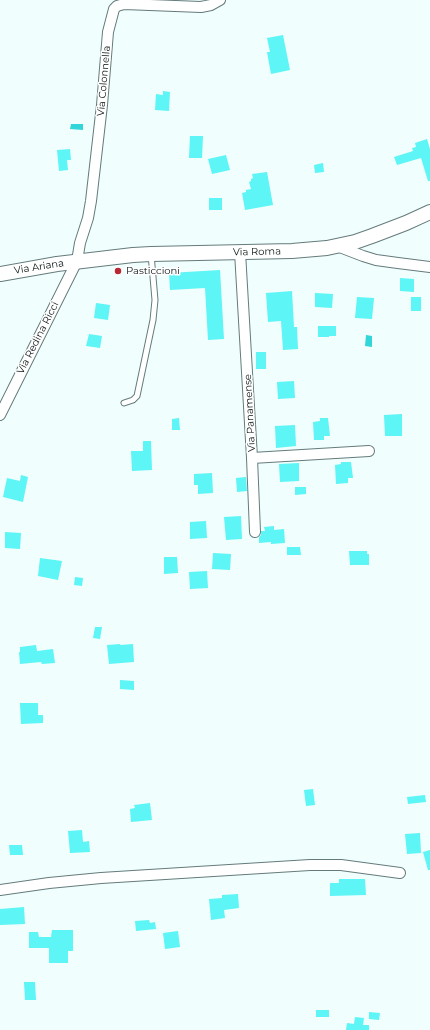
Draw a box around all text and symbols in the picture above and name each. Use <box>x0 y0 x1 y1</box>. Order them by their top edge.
street label: Via Colonnella <box>95 45 113 117</box>
street label: Via Roma <box>233 246 281 258</box>
street label: Via Ariana <box>13 257 65 277</box>
place label: Pasticcioni <box>126 265 180 277</box>
marker: Pasticcioni <box>113 266 123 276</box>
street label: Via Redina Ricci <box>15 300 61 376</box>
street label: Via Panamense <box>242 374 258 452</box>

